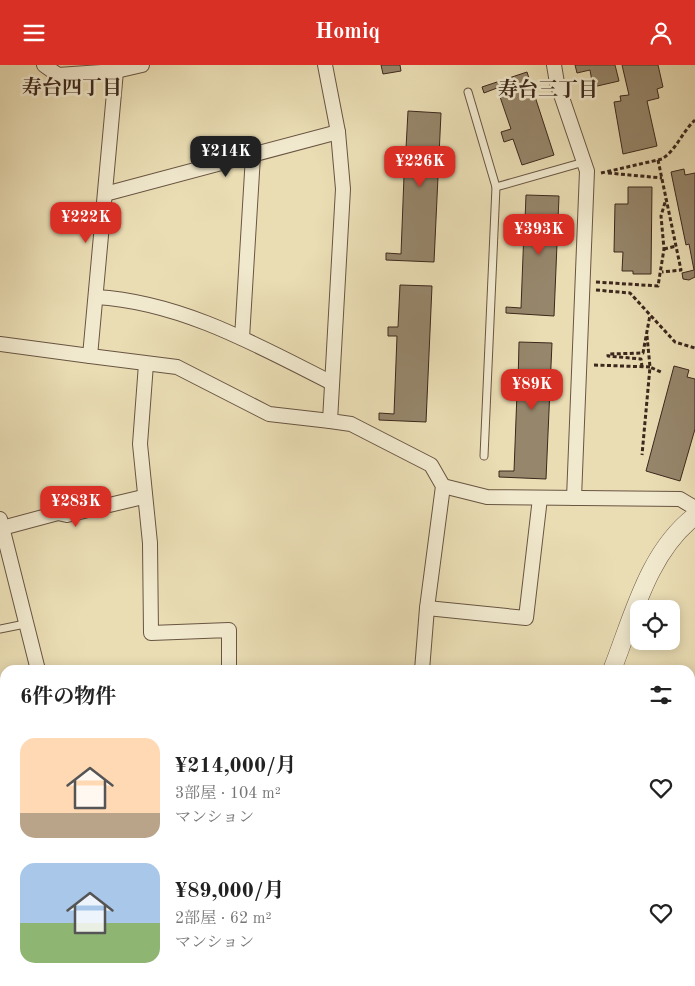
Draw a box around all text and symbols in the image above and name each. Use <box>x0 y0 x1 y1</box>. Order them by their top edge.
icon: menu <box>20 19 48 47</box>
icon: person <box>647 19 675 47</box>
text: Homiq <box>315 21 380 43</box>
district label: 寿台四丁目 <box>22 76 122 99</box>
district label: 寿台三丁目 <box>498 78 598 101</box>
pin: ¥214K <box>191 135 261 178</box>
text: ¥214K <box>201 144 251 160</box>
pin: ¥226K <box>385 145 455 188</box>
text: ¥226K <box>395 154 445 170</box>
pin: ¥222K <box>51 201 121 244</box>
text: ¥222K <box>61 210 111 226</box>
pin: ¥393K <box>504 213 574 256</box>
text: ¥393K <box>514 222 564 238</box>
pin: ¥89K <box>502 369 562 411</box>
text: ¥89K <box>512 377 552 393</box>
pin: ¥283K <box>41 485 111 528</box>
text: ¥283K <box>51 494 101 510</box>
map controls <box>630 600 680 650</box>
button: locate <box>630 600 680 650</box>
icon: filters <box>647 681 675 709</box>
text: 6件の物件 <box>20 687 116 708</box>
text: ¥214,000/月 <box>175 756 297 777</box>
icon: home <box>60 758 120 818</box>
icon: heart <box>647 774 675 802</box>
text: 3部屋 · 104 m² <box>175 786 281 802</box>
text: マンション <box>175 810 254 826</box>
text: ¥89,000/月 <box>175 881 284 902</box>
icon: home <box>60 883 120 943</box>
icon: heart <box>647 899 675 927</box>
text: 2部屋 · 62 m² <box>175 911 272 927</box>
text: マンション <box>175 935 254 951</box>

